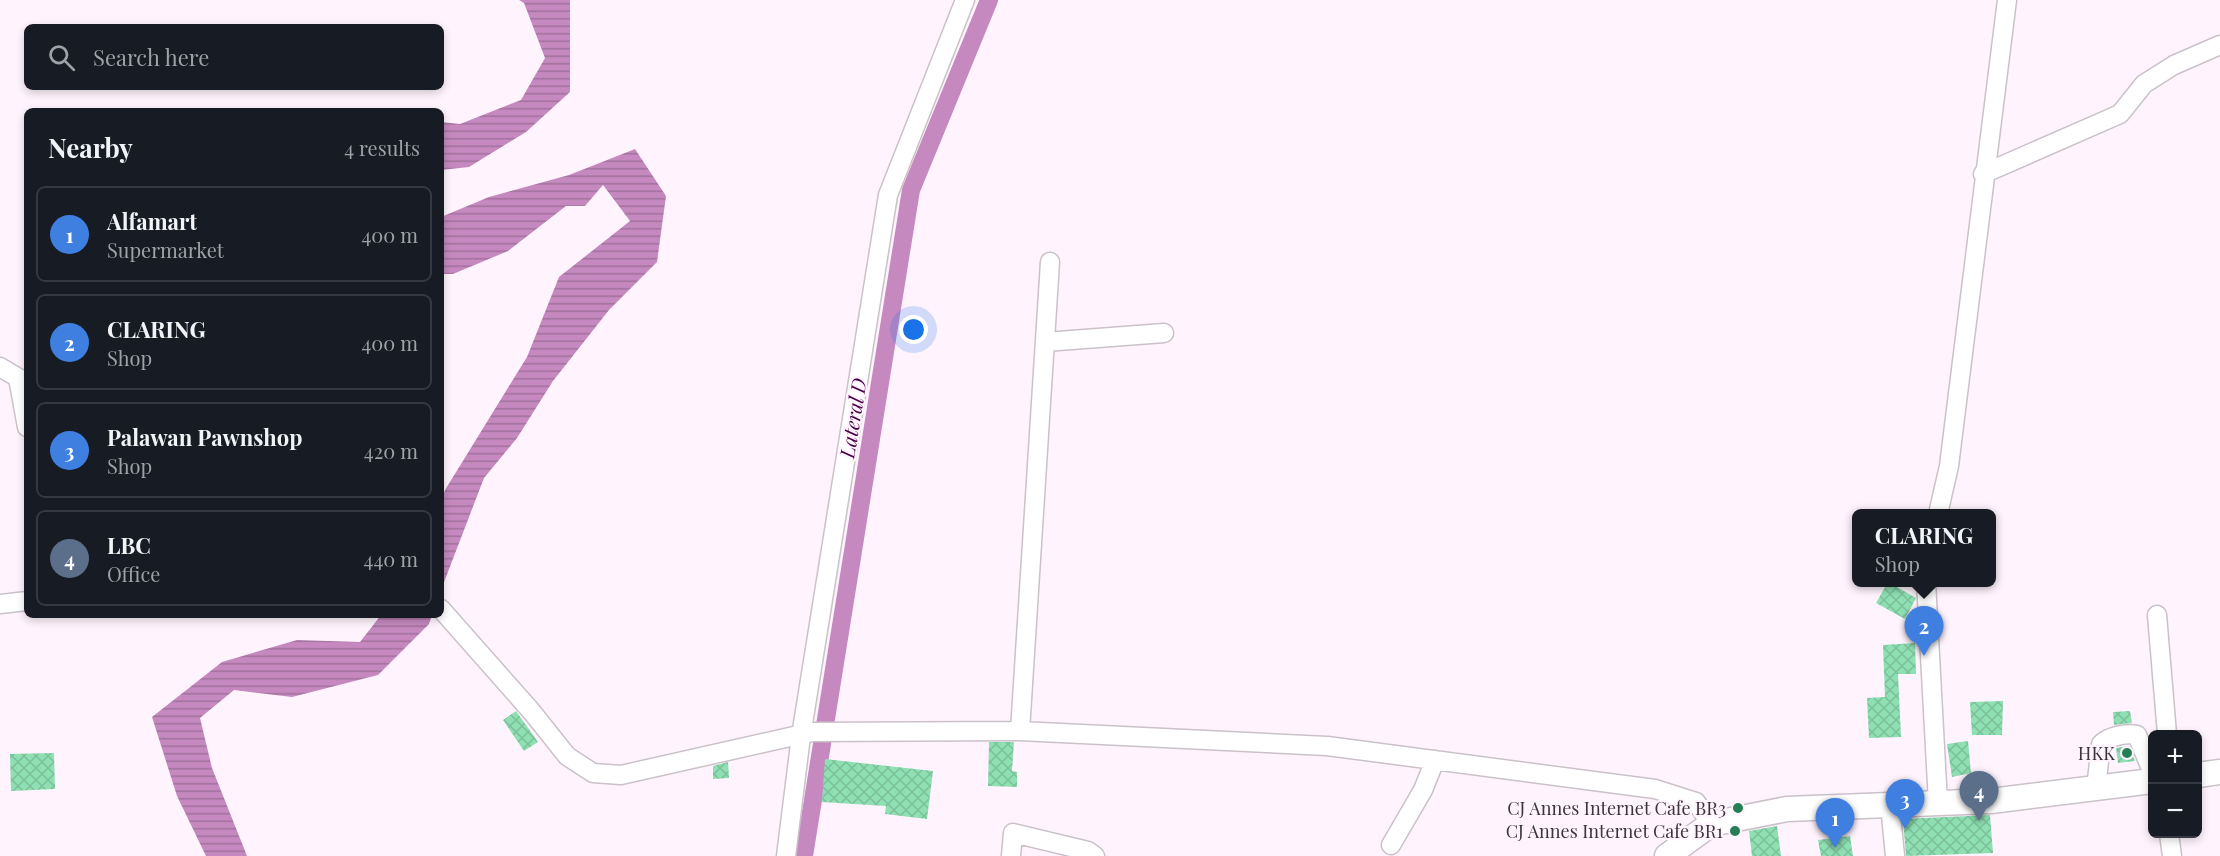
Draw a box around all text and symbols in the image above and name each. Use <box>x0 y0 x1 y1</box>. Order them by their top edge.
search box <box>24 24 444 90</box>
icon: search <box>45 41 78 74</box>
text: Search here <box>93 42 209 72</box>
text: Nearby <box>48 130 133 165</box>
text: 4 results <box>344 134 420 161</box>
text: Alfamart <box>107 206 197 236</box>
text: 1 <box>66 221 73 248</box>
text: 400 m <box>361 221 418 248</box>
text: Supermarket <box>107 236 224 263</box>
text: CLARING <box>107 314 206 344</box>
your location <box>899 315 928 344</box>
text: 2 <box>64 329 75 356</box>
text: 400 m <box>361 329 418 356</box>
text: Shop <box>107 344 152 371</box>
water label: Lateral D <box>832 376 872 461</box>
text: Palawan Pawnshop <box>107 422 302 452</box>
text: 3 <box>65 437 74 464</box>
text: 420 m <box>364 437 418 464</box>
text: Shop <box>107 452 152 479</box>
popup <box>1852 509 1996 587</box>
text: CLARING <box>1875 520 1973 550</box>
text: LBC <box>107 530 151 560</box>
text: 4 <box>64 545 75 572</box>
text: 440 m <box>364 545 418 572</box>
text: Shop <box>1875 550 1920 577</box>
text: Office <box>107 560 160 587</box>
pin: 2 <box>1904 606 1944 656</box>
map controls <box>2148 730 2202 838</box>
button: + <box>2148 730 2202 784</box>
place label: HKK <box>2078 741 2115 765</box>
marker: HKK <box>2120 746 2134 760</box>
pin: 4 <box>1960 772 1998 821</box>
pin: 3 <box>1886 780 1924 829</box>
button: − <box>2148 784 2202 838</box>
place label: CJ Annes Internet Cafe BR3 <box>1507 796 1726 820</box>
pin: 1 <box>1816 798 1854 848</box>
marker: CJ Annes Internet Cafe BR3 <box>1731 801 1745 815</box>
place label: CJ Annes Internet Cafe BR1 <box>1506 819 1723 843</box>
marker: CJ Annes Internet Cafe BR1 <box>1728 824 1742 838</box>

